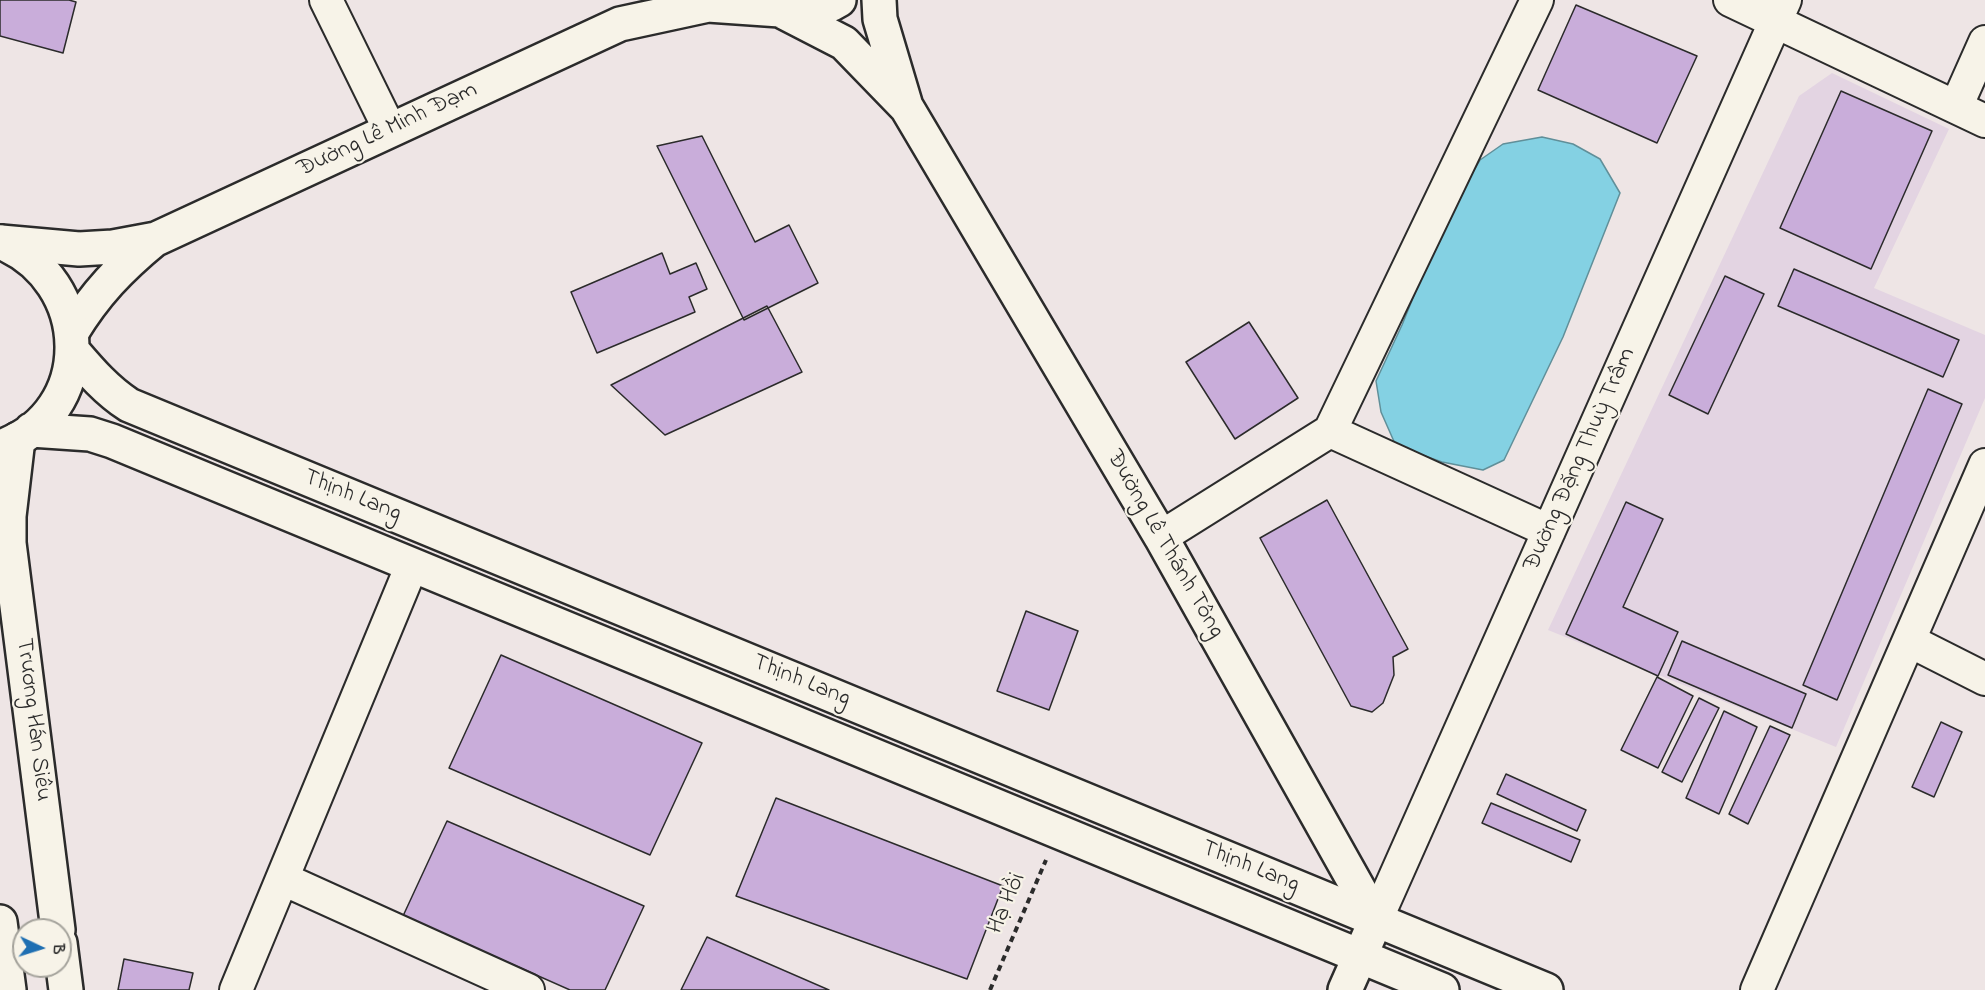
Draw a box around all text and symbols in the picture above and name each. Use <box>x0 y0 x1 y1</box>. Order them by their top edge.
street label: Đường Lê Minh Đạm <box>293 77 483 185</box>
street label: Đường Đặng Thuỳ Trâm <box>1519 344 1643 576</box>
street label: Đường Lê Thánh Tông <box>1098 446 1230 644</box>
street label: Thịnh Lang <box>299 464 405 530</box>
street label: Trương Hán Siêu <box>8 637 56 803</box>
street label: Thịnh Lang <box>748 649 854 715</box>
street label: Thịnh Lang <box>1197 835 1303 901</box>
street label: Hạ Hồi <box>982 869 1034 939</box>
north arrow <box>12 918 72 978</box>
text: B <box>46 943 70 955</box>

